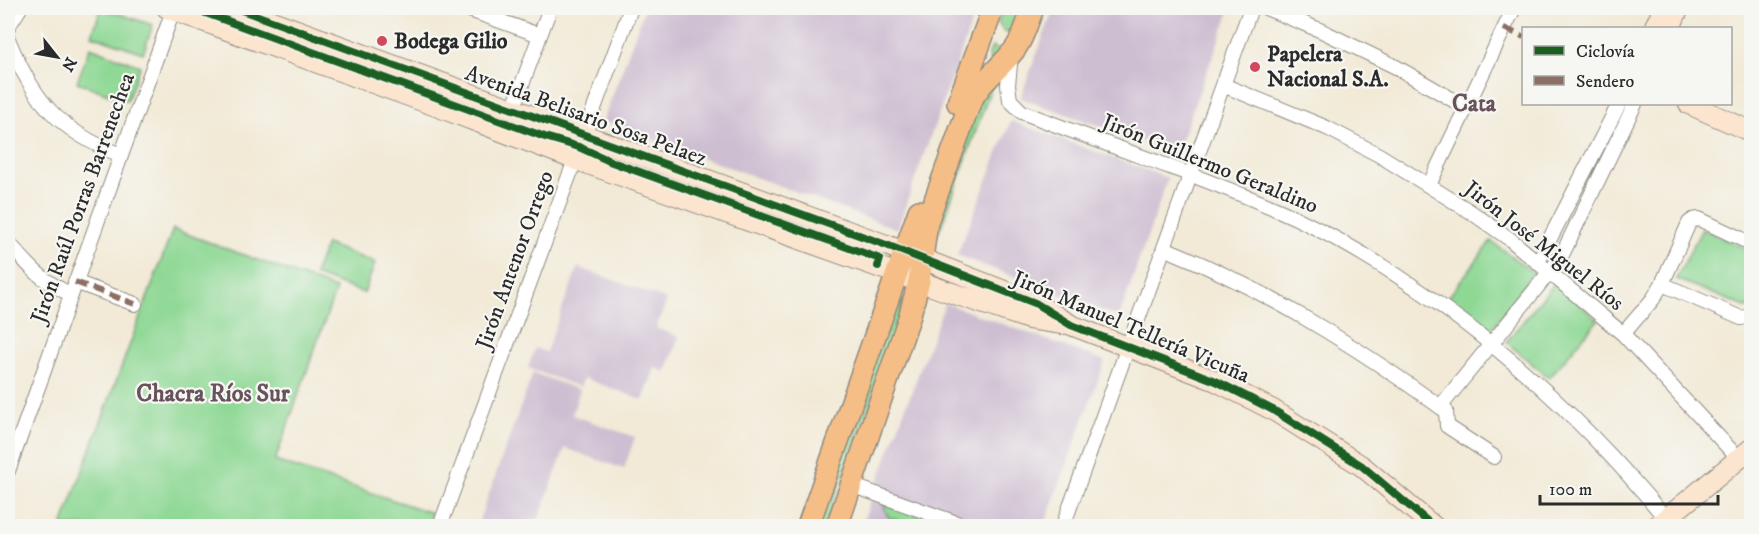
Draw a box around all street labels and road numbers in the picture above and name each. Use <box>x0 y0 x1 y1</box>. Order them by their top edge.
street label: Avenida Belisario Sosa Pelaez <box>461 60 711 173</box>
street label: Jirón Raúl Porras Barrenechea <box>24 69 141 329</box>
street label: Jirón Guillermo Geraldino <box>1096 108 1322 220</box>
street label: Jirón Antenor Orrego <box>469 167 560 355</box>
street label: Jirón José Miguel Ríos <box>1457 174 1629 317</box>
street label: Jirón Manuel Tellería Vicuña <box>1006 264 1254 390</box>

